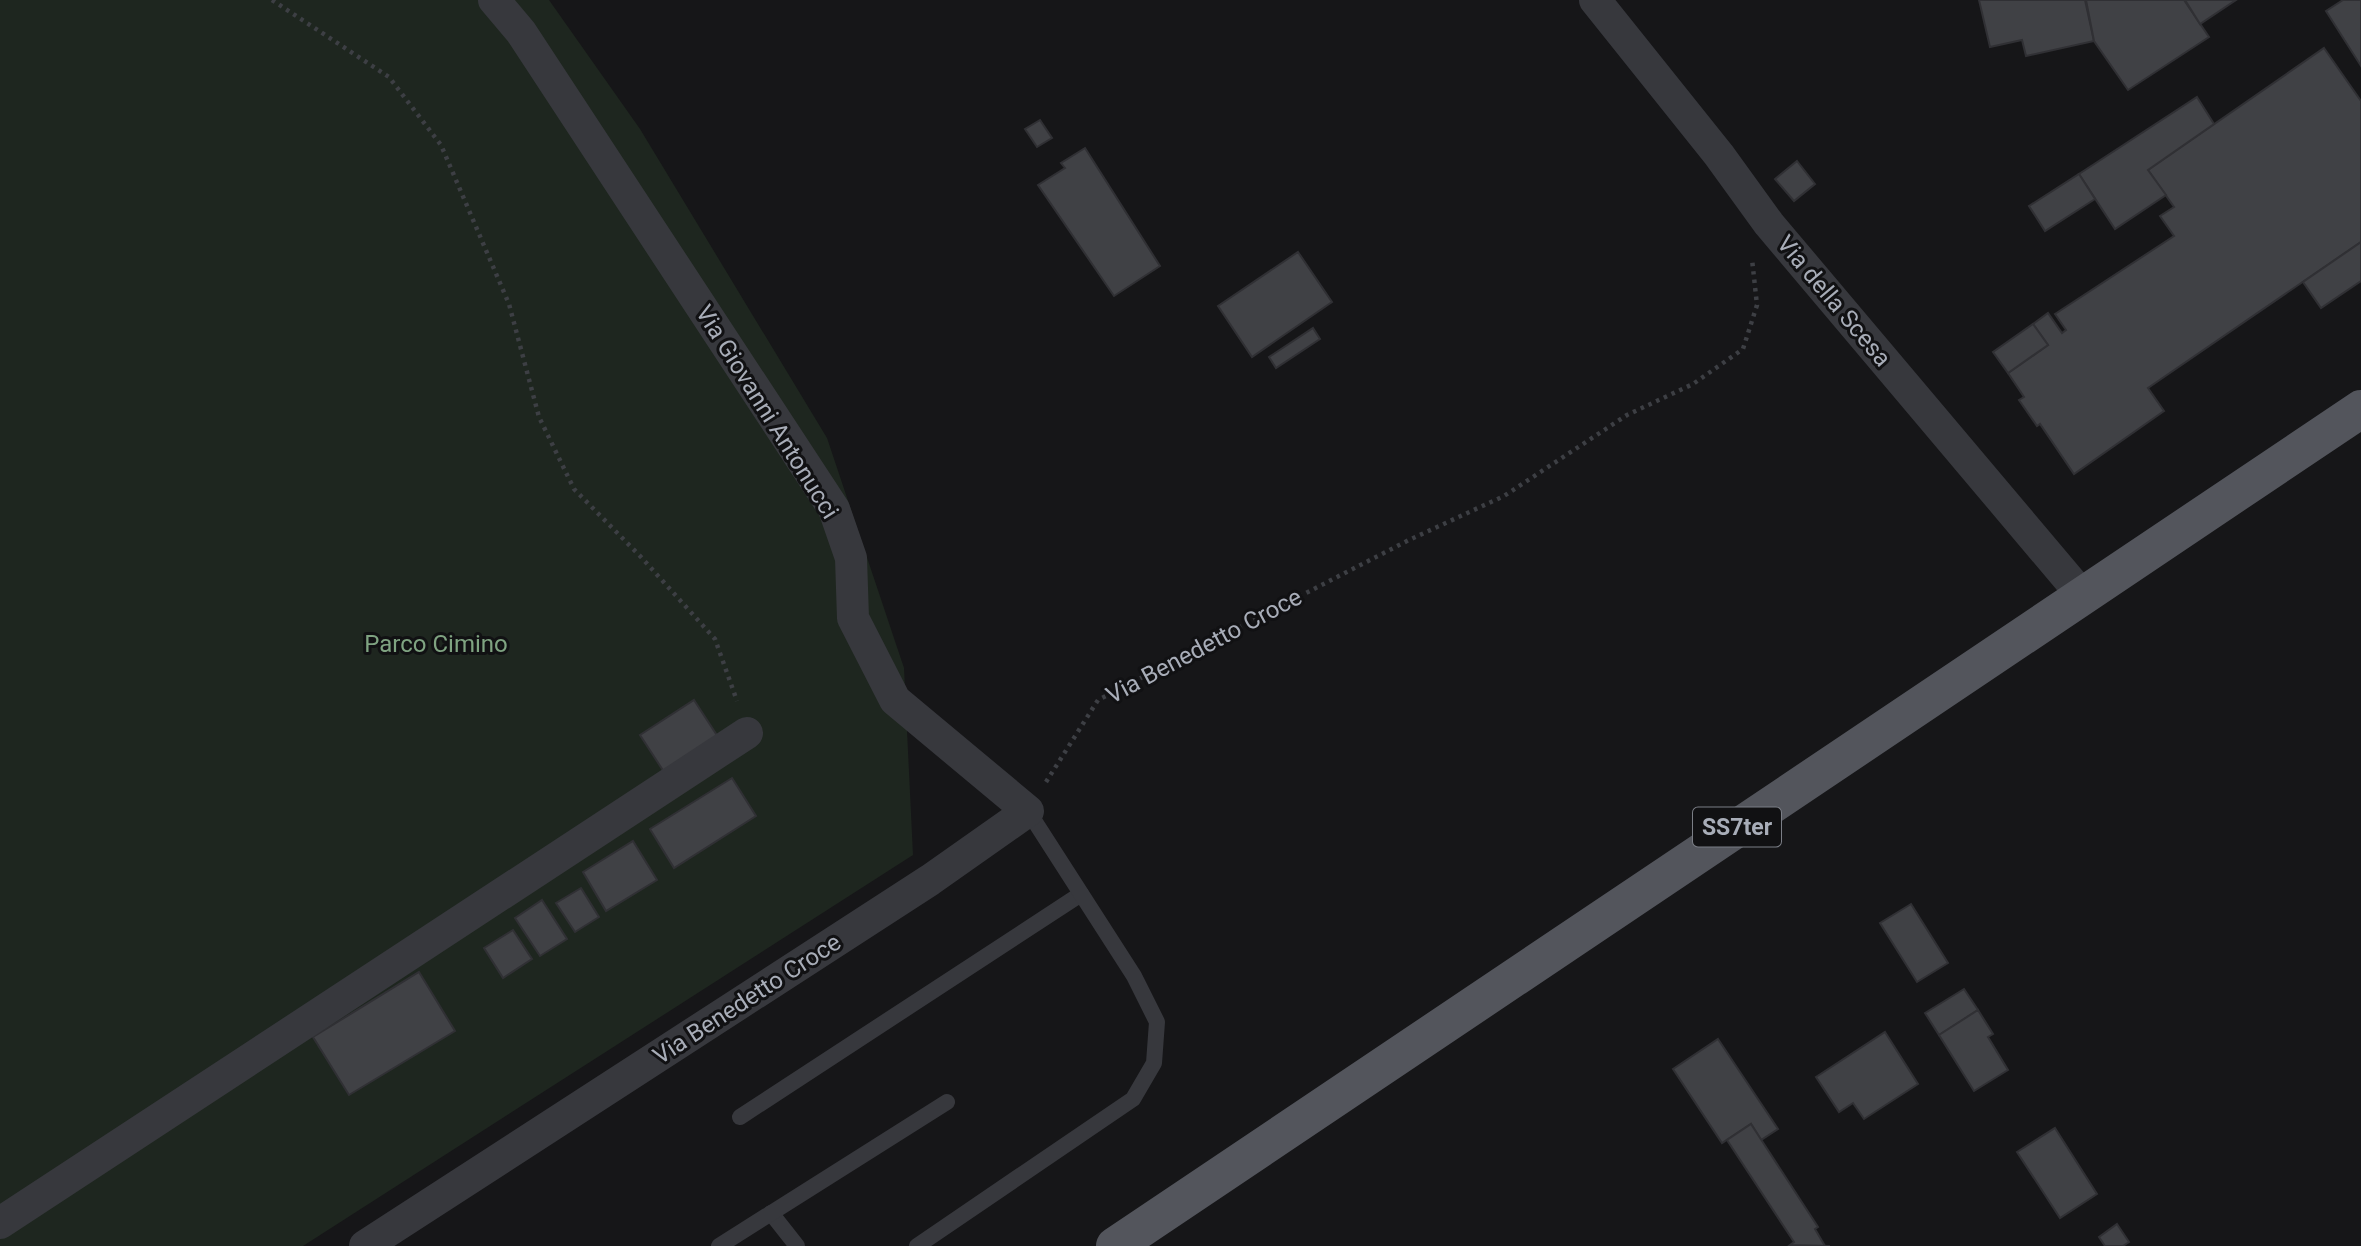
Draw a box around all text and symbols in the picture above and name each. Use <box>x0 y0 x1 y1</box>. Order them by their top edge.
street label: Via della Scesa <box>1771 230 1897 372</box>
street label: Via Giovanni Antonucci <box>690 300 844 524</box>
street label: Via Benedetto Croce <box>1101 583 1307 709</box>
park label: Parco Cimino <box>364 630 508 658</box>
road number: SS7ter <box>1693 807 1781 846</box>
street label: Via Benedetto Croce <box>648 928 846 1070</box>

